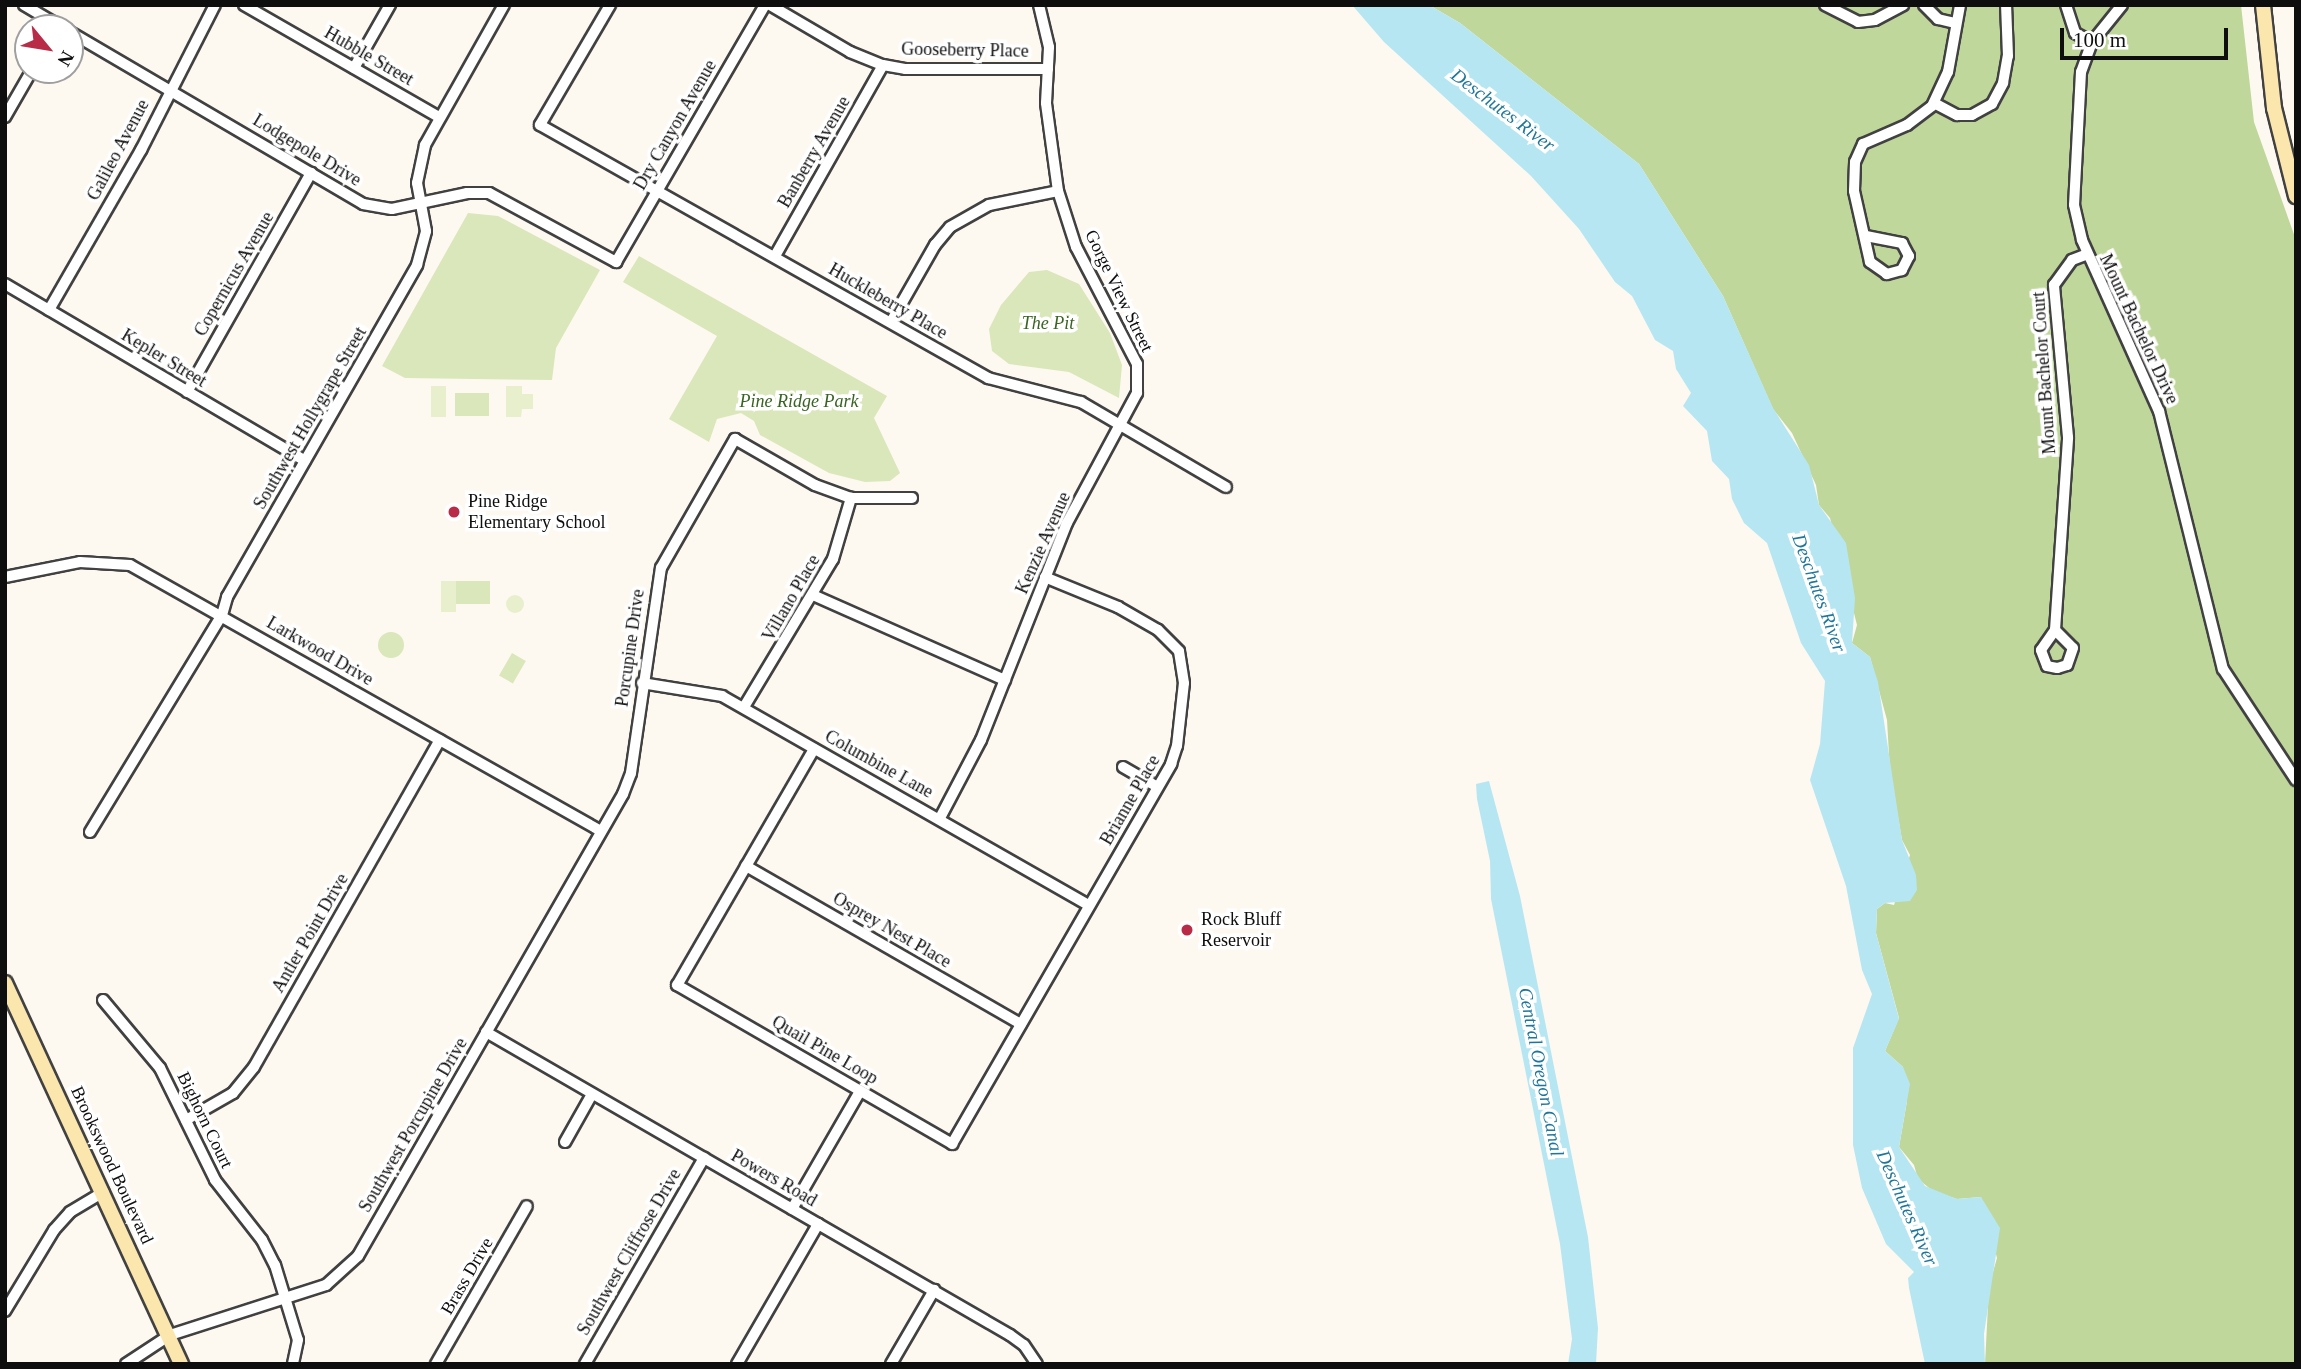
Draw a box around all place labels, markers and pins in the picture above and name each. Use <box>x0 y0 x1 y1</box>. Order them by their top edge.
place label: Pine Ridge Elementary School <box>468 491 605 534</box>
marker: Pine Ridge Elementary School <box>446 504 462 520</box>
place label: Rock Bluff Reservoir <box>1201 909 1281 951</box>
marker: Rock Bluff Reservoir <box>1179 922 1195 938</box>

